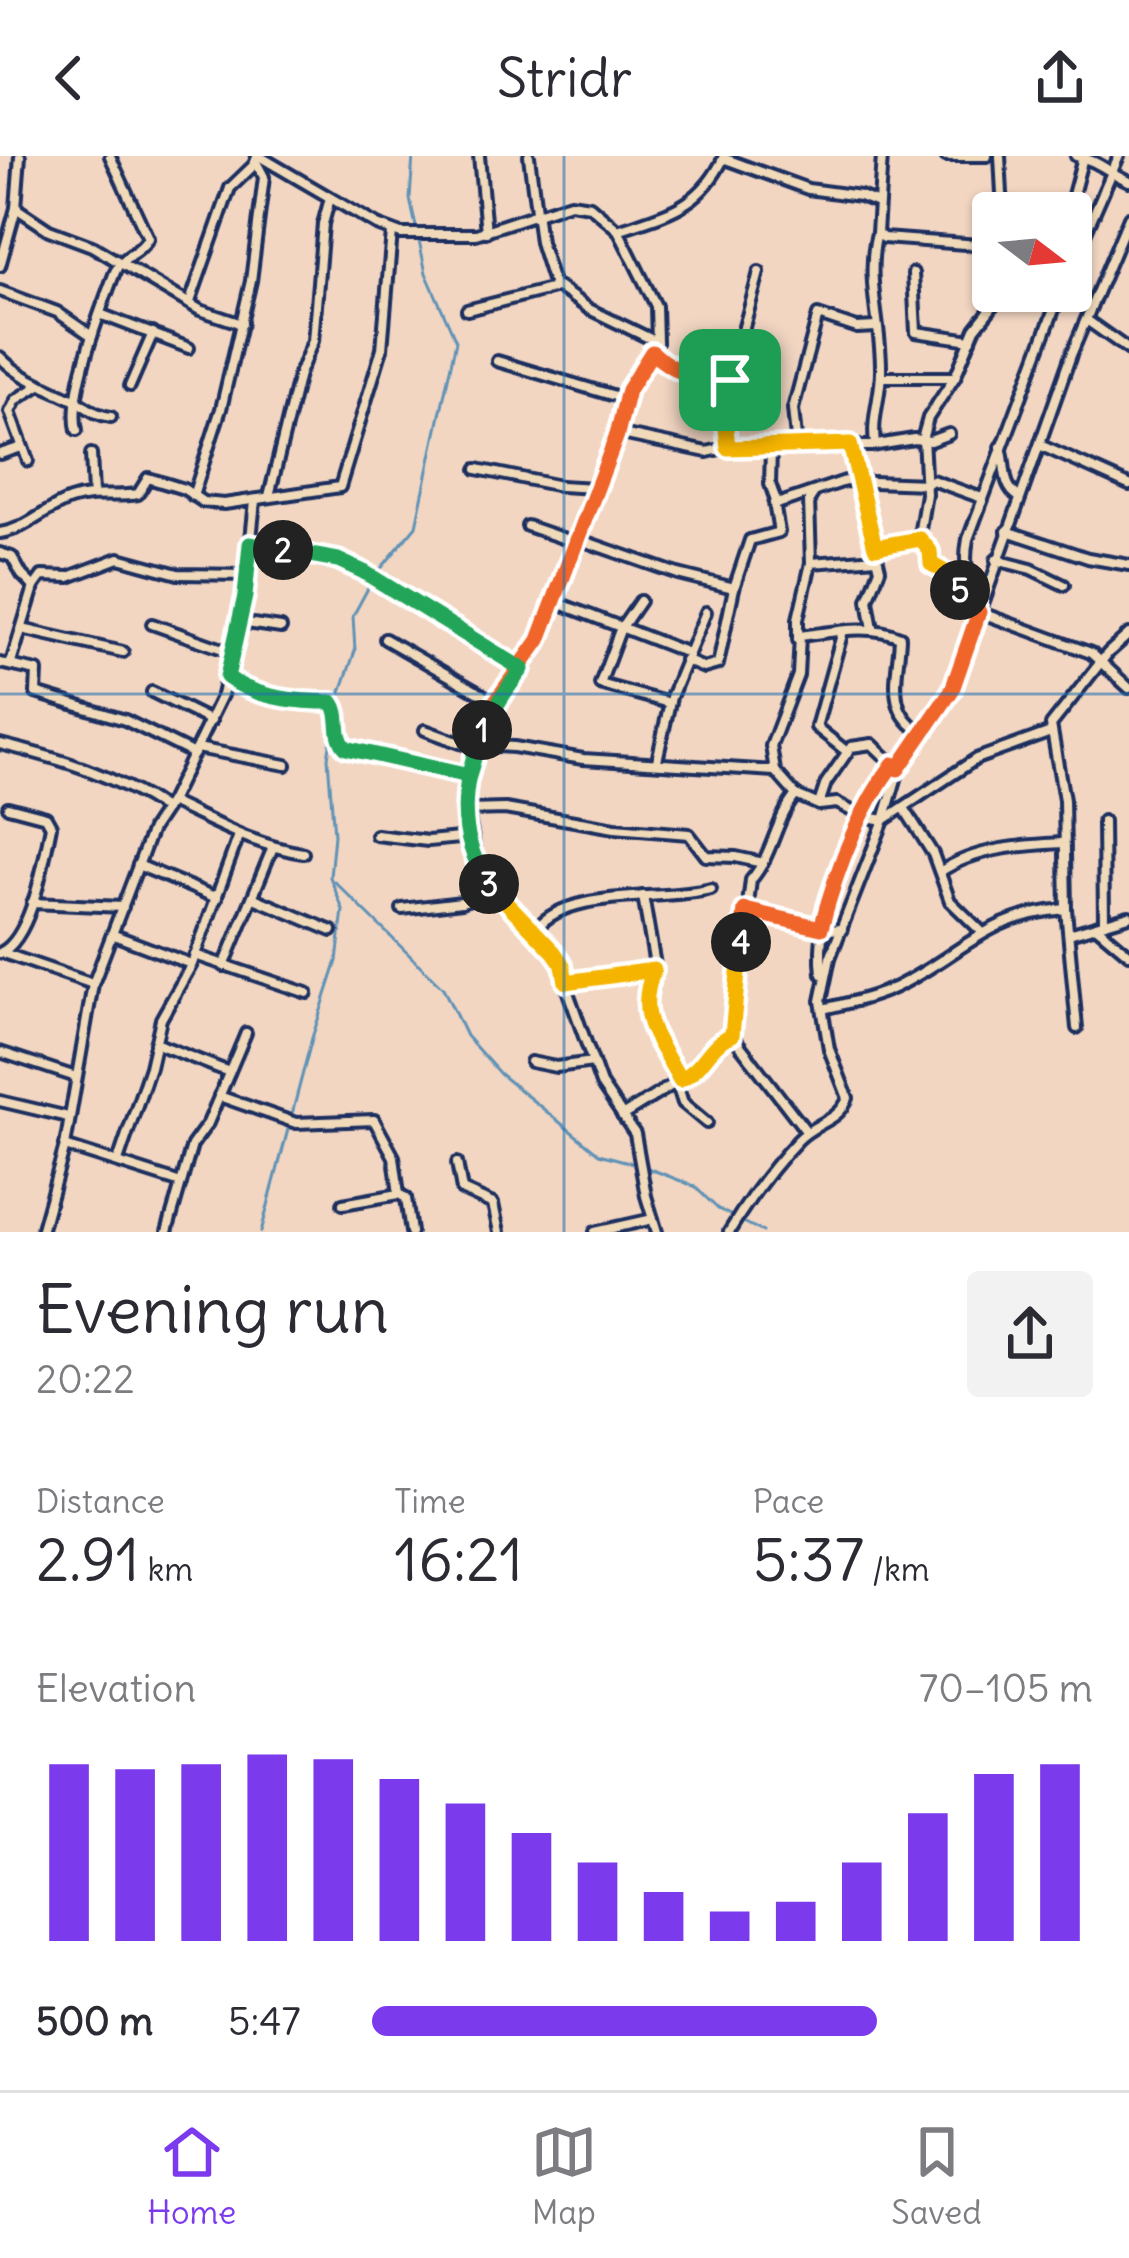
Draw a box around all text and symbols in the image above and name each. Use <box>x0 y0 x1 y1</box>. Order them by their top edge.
text: Stridr <box>497 44 632 112</box>
icon: back <box>36 45 102 111</box>
icon: share <box>1027 45 1093 111</box>
north arrow <box>972 192 1092 312</box>
map controls <box>972 192 1092 312</box>
pin <box>679 329 781 431</box>
icon: arrive <box>697 347 763 413</box>
pin: 2 <box>253 520 313 580</box>
text: 2 <box>274 529 292 571</box>
pin: 5 <box>930 560 990 620</box>
text: 5 <box>951 569 969 611</box>
pin: 1 <box>452 700 512 760</box>
text: 1 <box>475 709 489 751</box>
pin: 3 <box>459 854 519 914</box>
text: 3 <box>480 863 498 905</box>
pin: 4 <box>711 912 771 972</box>
text: 4 <box>731 921 751 963</box>
text: Evening run <box>36 1268 389 1351</box>
button: share <box>967 1271 1093 1397</box>
text: 20:22 <box>36 1355 135 1404</box>
text: Distance <box>36 1480 165 1522</box>
text: Time <box>394 1480 466 1522</box>
text: Pace <box>753 1480 824 1522</box>
text: 2.91 <box>36 1522 140 1597</box>
text: 16:21 <box>394 1522 523 1597</box>
text: 5:37 <box>753 1522 864 1597</box>
text: km <box>140 1548 193 1590</box>
text: /km <box>864 1548 930 1590</box>
text: Elevation <box>36 1664 196 1713</box>
text: 70–105 m <box>919 1664 1093 1713</box>
text: 500 m <box>36 1997 153 2046</box>
text: 5:47 <box>228 1997 301 2046</box>
tab: Home <box>147 2119 236 2233</box>
tab: Map <box>531 2119 597 2233</box>
tab: Saved <box>891 2119 982 2233</box>

